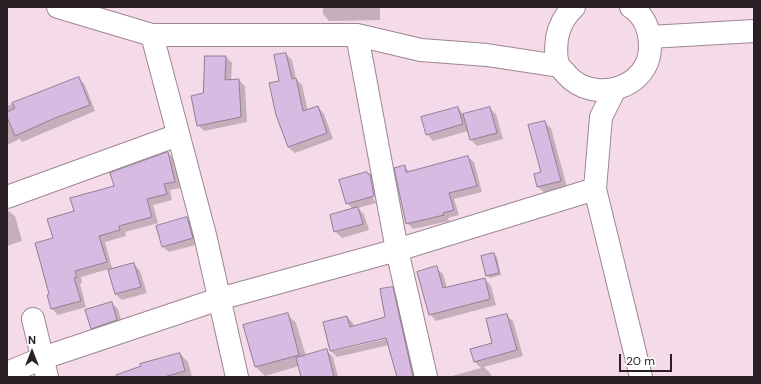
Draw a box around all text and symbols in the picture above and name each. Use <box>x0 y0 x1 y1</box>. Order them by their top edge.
north arrow <box>12 332 52 372</box>
text: N <box>28 333 36 347</box>
scale bar <box>621 346 674 372</box>
text: 20 m <box>626 353 655 369</box>

